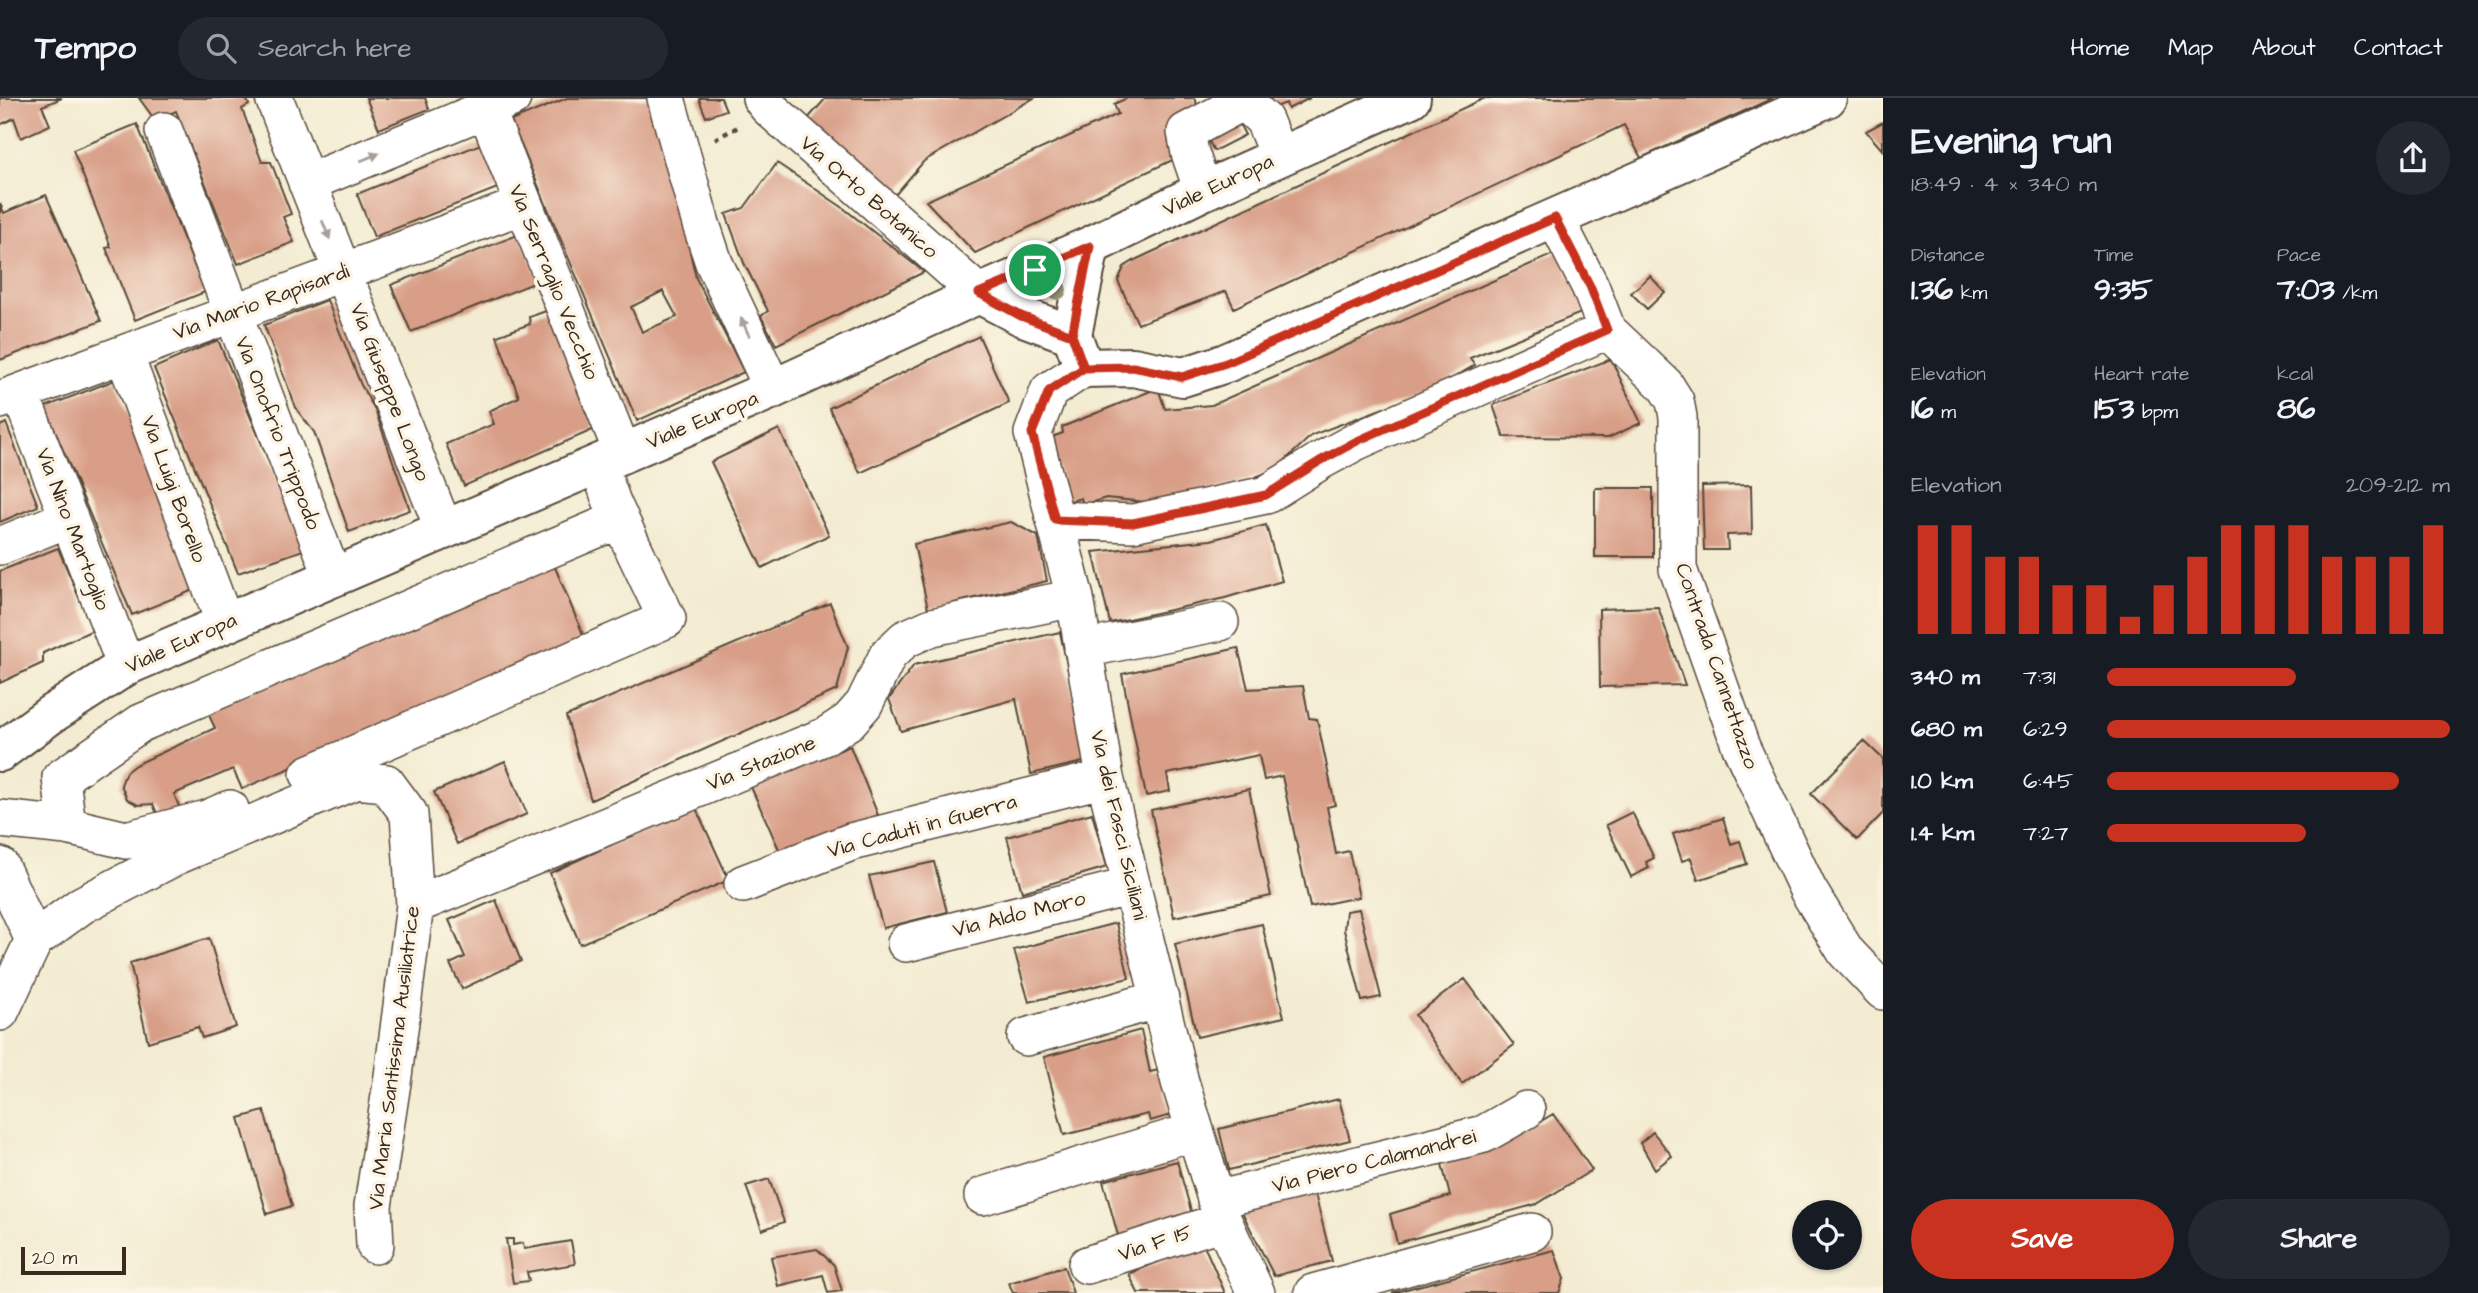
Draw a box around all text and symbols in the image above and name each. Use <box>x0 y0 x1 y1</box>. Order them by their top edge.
search box <box>178 17 668 80</box>
text: Tempo <box>35 25 136 71</box>
icon: search <box>202 29 240 67</box>
text: Search here <box>258 30 411 66</box>
text: Home <box>2070 31 2130 65</box>
text: Map <box>2168 31 2213 65</box>
text: About <box>2251 31 2316 65</box>
text: Contact <box>2354 31 2443 65</box>
text: Evening run <box>1911 116 2112 168</box>
button: share <box>2376 121 2450 195</box>
street label: Via Orto Botanico <box>794 129 944 265</box>
street label: Viale Europa <box>1158 147 1279 224</box>
one-way arrow <box>360 151 381 162</box>
text: 18:49 · 4 × 340 m <box>1911 168 2097 200</box>
street label: Via Serraglio Vecchio <box>500 180 607 385</box>
one-way arrow <box>320 219 331 240</box>
pin <box>1005 240 1065 300</box>
text: Distance <box>1911 242 1985 269</box>
text: Time <box>2094 242 2134 269</box>
text: Pace <box>2277 242 2321 269</box>
icon: arrive <box>1016 251 1054 289</box>
street label: Via Mario Rapisardi <box>169 257 354 348</box>
text: 1.36 <box>1911 269 1953 311</box>
text: 9:35 <box>2094 269 2153 311</box>
text: 7:03 <box>2277 269 2335 311</box>
text: km <box>1953 280 1987 307</box>
text: /km <box>2335 280 2377 307</box>
street label: Via Giuseppe Longo <box>341 299 437 486</box>
one-way arrow <box>739 317 750 337</box>
street label: Via Onofrio Trippodo <box>227 332 328 534</box>
text: Elevation <box>1911 361 1986 388</box>
text: Heart rate <box>2094 361 2189 388</box>
text: kcal <box>2277 361 2313 388</box>
street label: Viale Europa <box>642 383 763 458</box>
text: 16 <box>1911 388 1934 430</box>
text: 153 <box>2094 388 2134 430</box>
text: 86 <box>2277 388 2315 430</box>
text: m <box>1934 399 1956 426</box>
text: bpm <box>2134 399 2178 426</box>
street label: Via Luigi Borello <box>132 412 214 567</box>
street label: Via Nino Martoglio <box>27 444 117 615</box>
text: Elevation <box>1911 469 2002 501</box>
text: 209–212 m <box>2346 469 2450 501</box>
street label: Contrada Cannettazzo <box>1668 559 1766 773</box>
street label: Viale Europa <box>121 605 242 681</box>
text: 340 m <box>1911 661 1980 693</box>
text: 7:31 <box>2023 661 2056 693</box>
text: 680 m <box>1911 713 1982 745</box>
text: 6:29 <box>2023 713 2068 745</box>
street label: Via dei Fasci Siciliani <box>1083 727 1155 923</box>
street label: Via Stazione <box>702 728 820 798</box>
text: 1.0 km <box>1911 765 1973 797</box>
text: 6:45 <box>2023 765 2073 797</box>
street label: Via Caduti in Guerra <box>824 787 1020 865</box>
text: 1.4 km <box>1911 817 1974 849</box>
text: 7:27 <box>2023 817 2068 849</box>
street label: Via Aldo Moro <box>950 883 1089 944</box>
street label: Via Maria Santissima Ausiliatrice <box>361 904 427 1212</box>
street label: Via Piero Calamandrei <box>1269 1122 1479 1200</box>
button: Save <box>1911 1199 2174 1279</box>
button: Share <box>2188 1199 2450 1279</box>
map controls <box>1792 1200 1862 1270</box>
button: locate <box>1792 1200 1862 1270</box>
street label: Via F 15 <box>1114 1217 1196 1269</box>
scale bar <box>21 1244 126 1276</box>
text: 20 m <box>32 1245 77 1272</box>

